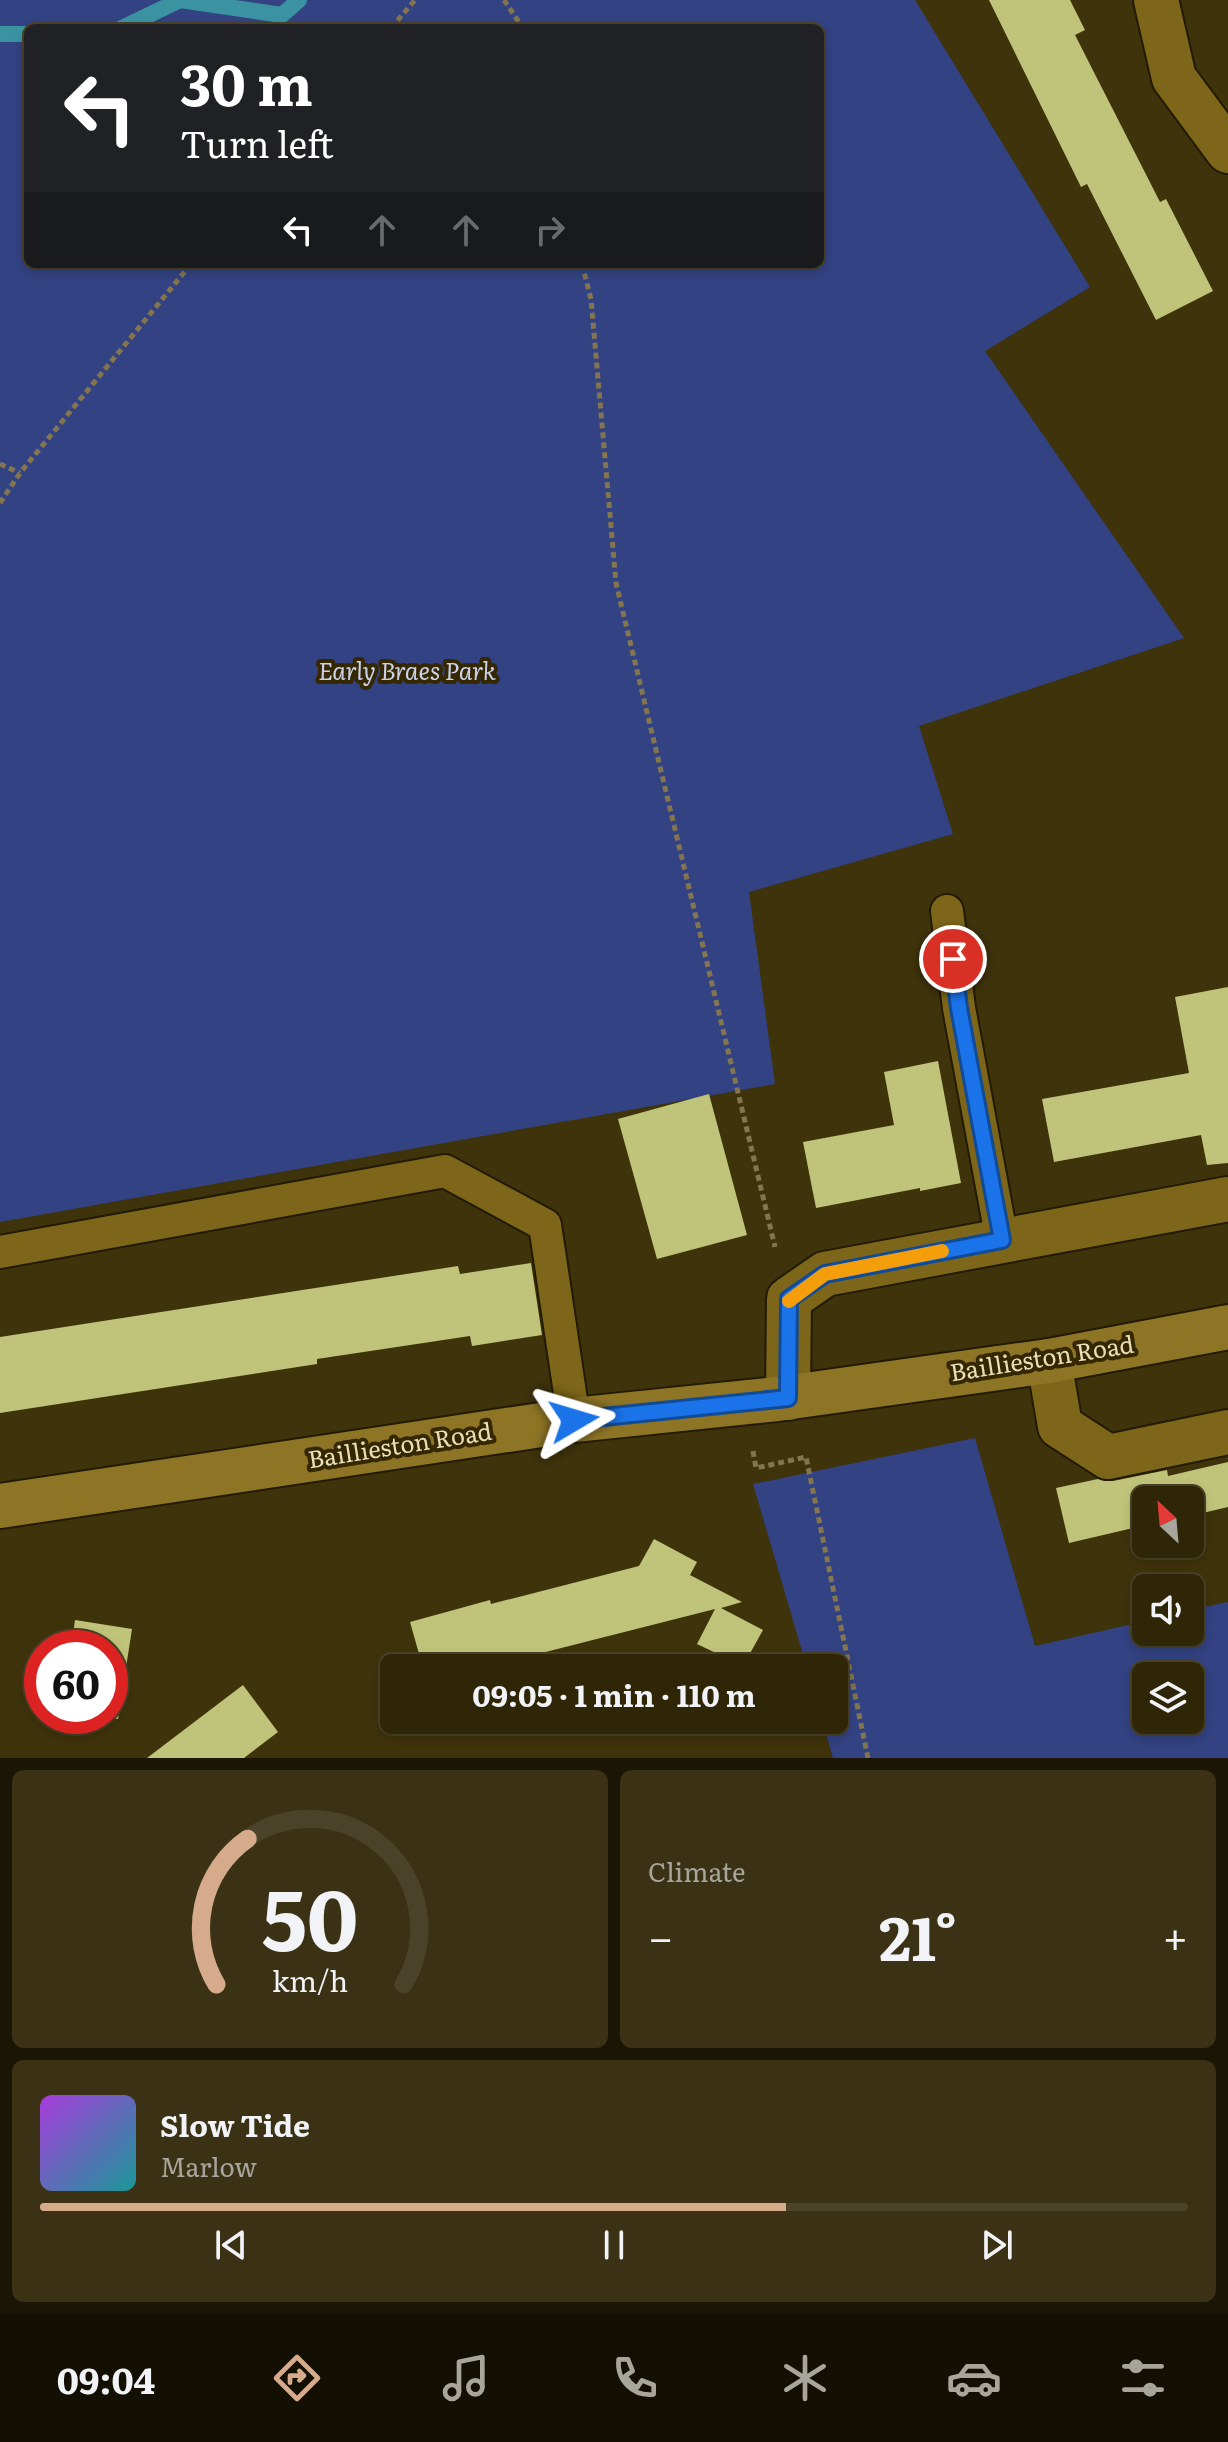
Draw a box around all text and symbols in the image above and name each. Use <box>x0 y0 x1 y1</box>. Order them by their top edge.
text: 30 m <box>180 40 313 123</box>
icon: left <box>48 56 152 160</box>
text: Turn left <box>180 116 334 169</box>
icon: left <box>276 208 320 252</box>
icon: ahead <box>360 208 404 252</box>
icon: ahead <box>444 208 488 252</box>
icon: right <box>528 208 572 252</box>
park label: Early Braes Park <box>318 652 497 687</box>
pin <box>919 925 987 993</box>
icon: arrive <box>931 937 975 981</box>
street label: Baillieston Road <box>947 1325 1136 1388</box>
position arrow <box>532 1378 616 1462</box>
street label: Baillieston Road <box>305 1412 494 1475</box>
north arrow <box>1132 1486 1204 1558</box>
map controls <box>1132 1486 1204 1734</box>
button: sound <box>1132 1574 1204 1646</box>
speed limit sign: 60 <box>24 1630 128 1734</box>
button: layers <box>1132 1662 1204 1734</box>
text: 09:05 · 1 min · 110 m <box>472 1672 756 1716</box>
text: Climate <box>648 1851 746 1890</box>
text: 50 <box>262 1853 358 1977</box>
text: 21° <box>879 1890 957 1979</box>
text: − <box>648 1902 674 1968</box>
text: + <box>1162 1902 1188 1968</box>
text: km/h <box>272 1958 348 2001</box>
text: Slow Tide <box>160 2102 310 2146</box>
text: Marlow <box>160 2146 257 2185</box>
icon: previous <box>209 2223 253 2267</box>
icon: pause <box>592 2223 636 2267</box>
icon: next <box>975 2223 1019 2267</box>
icon: directions <box>269 2350 325 2406</box>
icon: music <box>438 2350 494 2406</box>
icon: phone <box>607 2350 663 2406</box>
icon: climate <box>777 2350 833 2406</box>
icon: car <box>946 2350 1002 2406</box>
icon: filters <box>1115 2350 1171 2406</box>
text: 09:04 <box>57 2352 155 2405</box>

